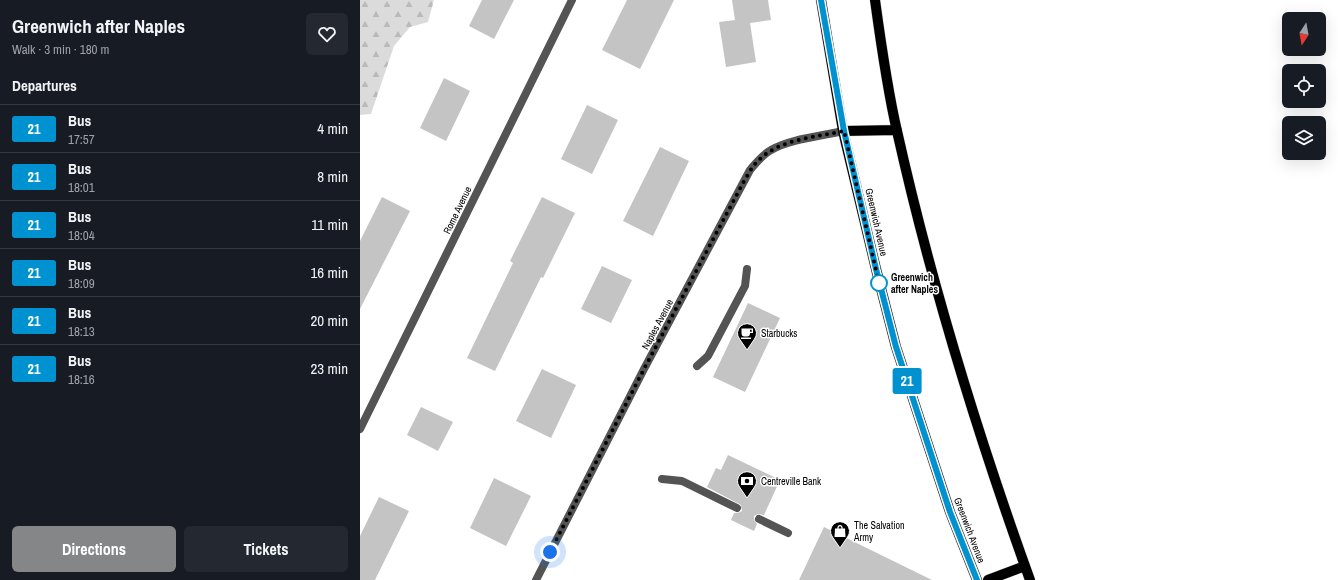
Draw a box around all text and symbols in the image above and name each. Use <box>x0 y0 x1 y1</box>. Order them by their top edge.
north arrow <box>1282 12 1326 56</box>
map controls <box>1282 12 1326 160</box>
text: Greenwich after Naples <box>12 13 185 39</box>
button: heart <box>306 13 348 55</box>
text: Walk · 3 min · 180 m <box>12 41 109 58</box>
button: locate <box>1282 64 1326 108</box>
text: Departures <box>12 75 77 96</box>
text: Bus <box>68 110 91 131</box>
button: layers <box>1282 116 1326 160</box>
text: 4 min <box>317 118 348 139</box>
text: 21 <box>28 120 40 138</box>
text: 17:57 <box>68 131 95 148</box>
text: Bus <box>68 158 91 179</box>
text: 8 min <box>317 166 348 187</box>
text: 21 <box>28 168 40 186</box>
text: 18:01 <box>68 179 95 196</box>
street label: Rome Avenue <box>440 184 475 236</box>
street label: Greenwich Avenue <box>862 187 891 258</box>
text: Bus <box>68 206 91 227</box>
text: 11 min <box>311 214 348 235</box>
text: 21 <box>28 216 40 234</box>
text: 18:04 <box>68 227 95 244</box>
text: Bus <box>68 254 91 275</box>
text: 16 min <box>310 262 348 283</box>
text: 21 <box>28 264 40 282</box>
place label: Greenwich after Naples <box>891 271 938 296</box>
marker: Greenwich after Naples <box>870 274 888 292</box>
text: 18:09 <box>68 275 95 292</box>
street label: Naples Avenue <box>639 297 676 352</box>
text: Bus <box>68 302 91 323</box>
text: 20 min <box>310 310 348 331</box>
text: 21 <box>28 312 40 330</box>
cafe icon: Starbucks <box>736 322 758 350</box>
text: 18:13 <box>68 323 95 340</box>
place label: Starbucks <box>761 327 797 340</box>
text: Bus <box>68 350 91 371</box>
text: 23 min <box>310 358 348 379</box>
text: 21 <box>28 360 40 378</box>
line badge: 21 <box>889 368 925 394</box>
text: 18:16 <box>68 371 95 388</box>
text: 21 <box>901 372 913 390</box>
bank icon: Centreville Bank <box>736 470 758 498</box>
place label: Centreville Bank <box>761 475 822 488</box>
street label: Greenwich Avenue <box>951 496 988 565</box>
place label: The Salvation Army <box>853 519 905 544</box>
shop icon: The Salvation Army <box>829 520 851 548</box>
button: Directions <box>12 526 176 572</box>
button: Tickets <box>184 526 348 572</box>
your location <box>540 542 560 562</box>

